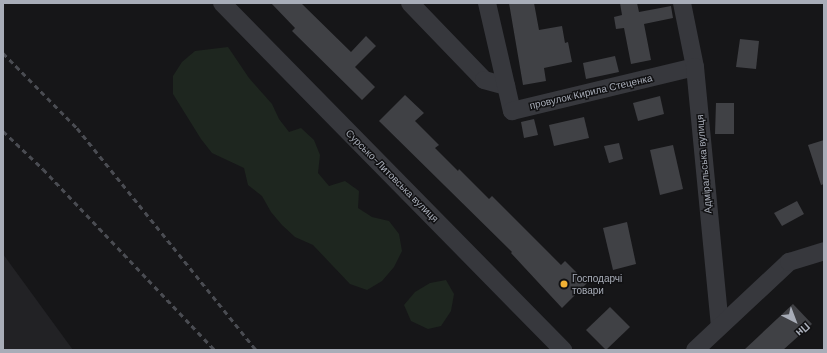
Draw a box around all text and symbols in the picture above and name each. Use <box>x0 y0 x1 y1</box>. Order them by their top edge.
street label: провулок Кирила Стеценка <box>528 72 654 112</box>
street label: Адміральська вулиця <box>694 114 714 214</box>
street label: Сурсько-Литовська вулиця <box>343 127 441 225</box>
place label: Господарчі товари <box>572 272 622 296</box>
marker: Господарчі товари <box>559 279 569 289</box>
north arrow <box>775 301 815 341</box>
text: Пн <box>793 320 813 340</box>

